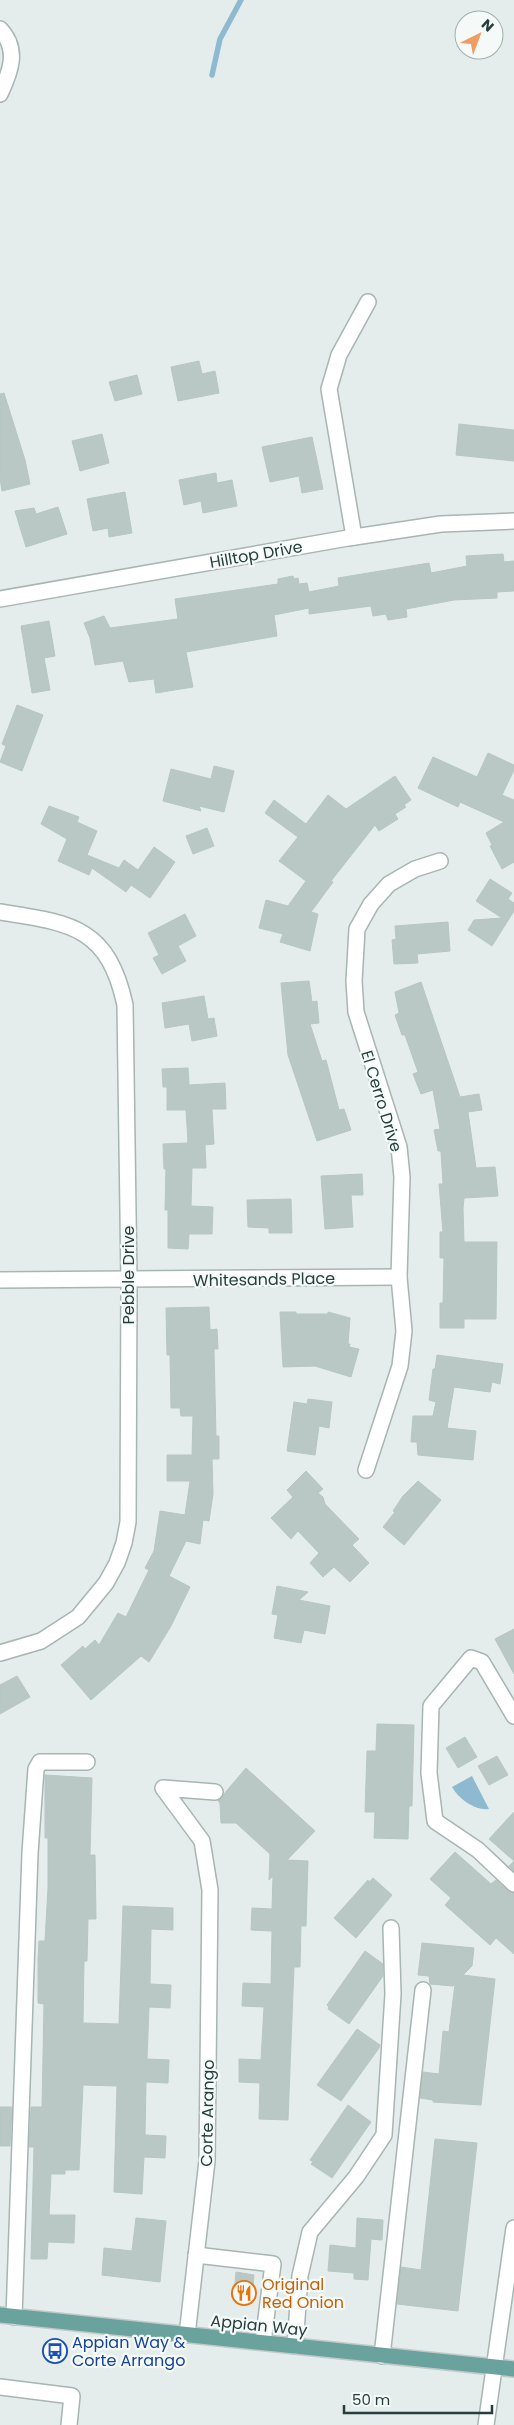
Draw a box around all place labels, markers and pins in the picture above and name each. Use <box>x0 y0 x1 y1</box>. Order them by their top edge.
place label: Original Red Onion <box>262 2273 344 2314</box>
restaurant icon: Original Red Onion <box>231 2280 257 2306</box>
place label: Appian Way & Corte Arrango <box>72 2331 185 2372</box>
bus stop icon: Appian Way & Corte Arrango <box>42 2338 68 2364</box>

